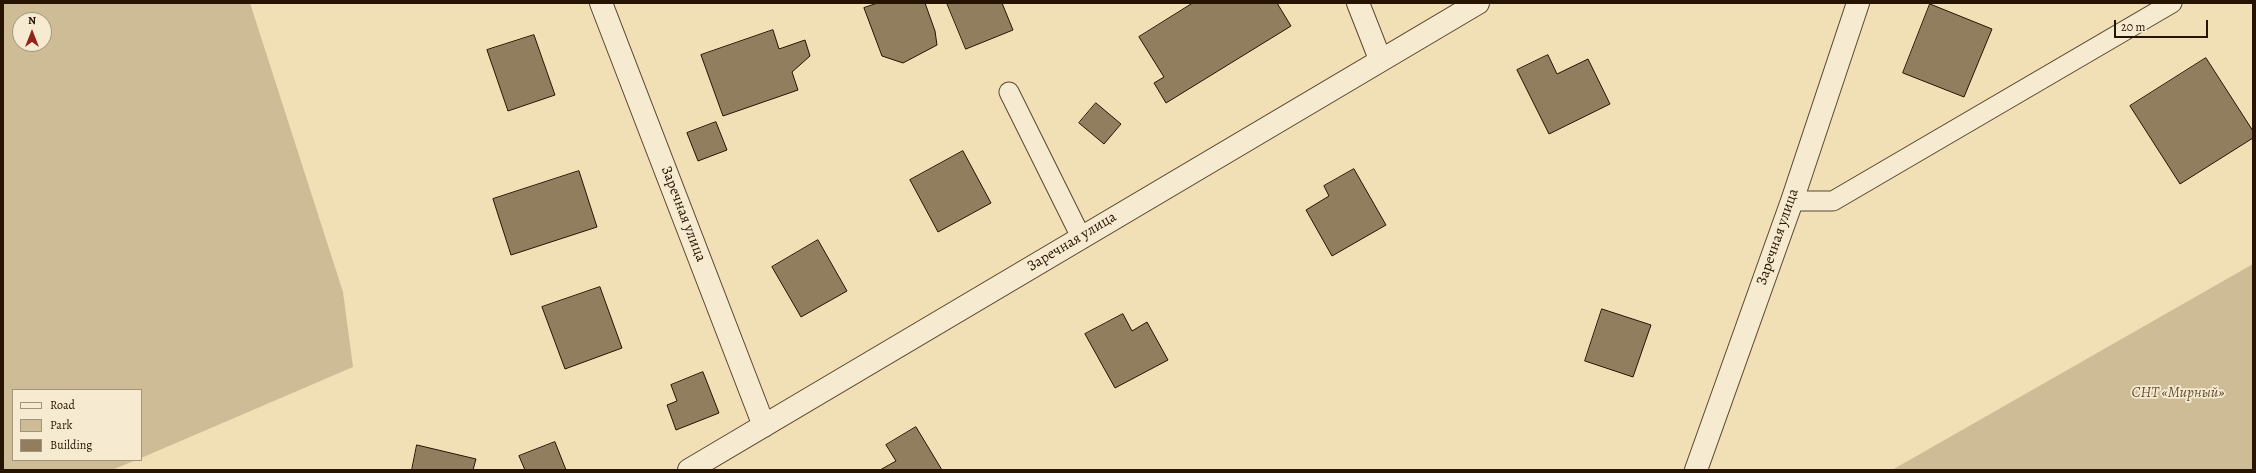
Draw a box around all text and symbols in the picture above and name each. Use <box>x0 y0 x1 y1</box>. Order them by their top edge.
north arrow <box>12 12 52 52</box>
scale bar <box>2116 12 2210 38</box>
text: N <box>28 13 36 28</box>
text: 20 m <box>2121 19 2145 35</box>
street label: Заречная улица <box>657 164 709 264</box>
street label: Заречная улица <box>1753 186 1803 288</box>
street label: Заречная улица <box>1024 208 1120 276</box>
park label: СНТ «Мирный» <box>2132 384 2224 402</box>
legend <box>12 389 142 461</box>
text: Road <box>50 397 75 413</box>
text: Park <box>50 417 73 433</box>
text: Building <box>50 437 92 453</box>

